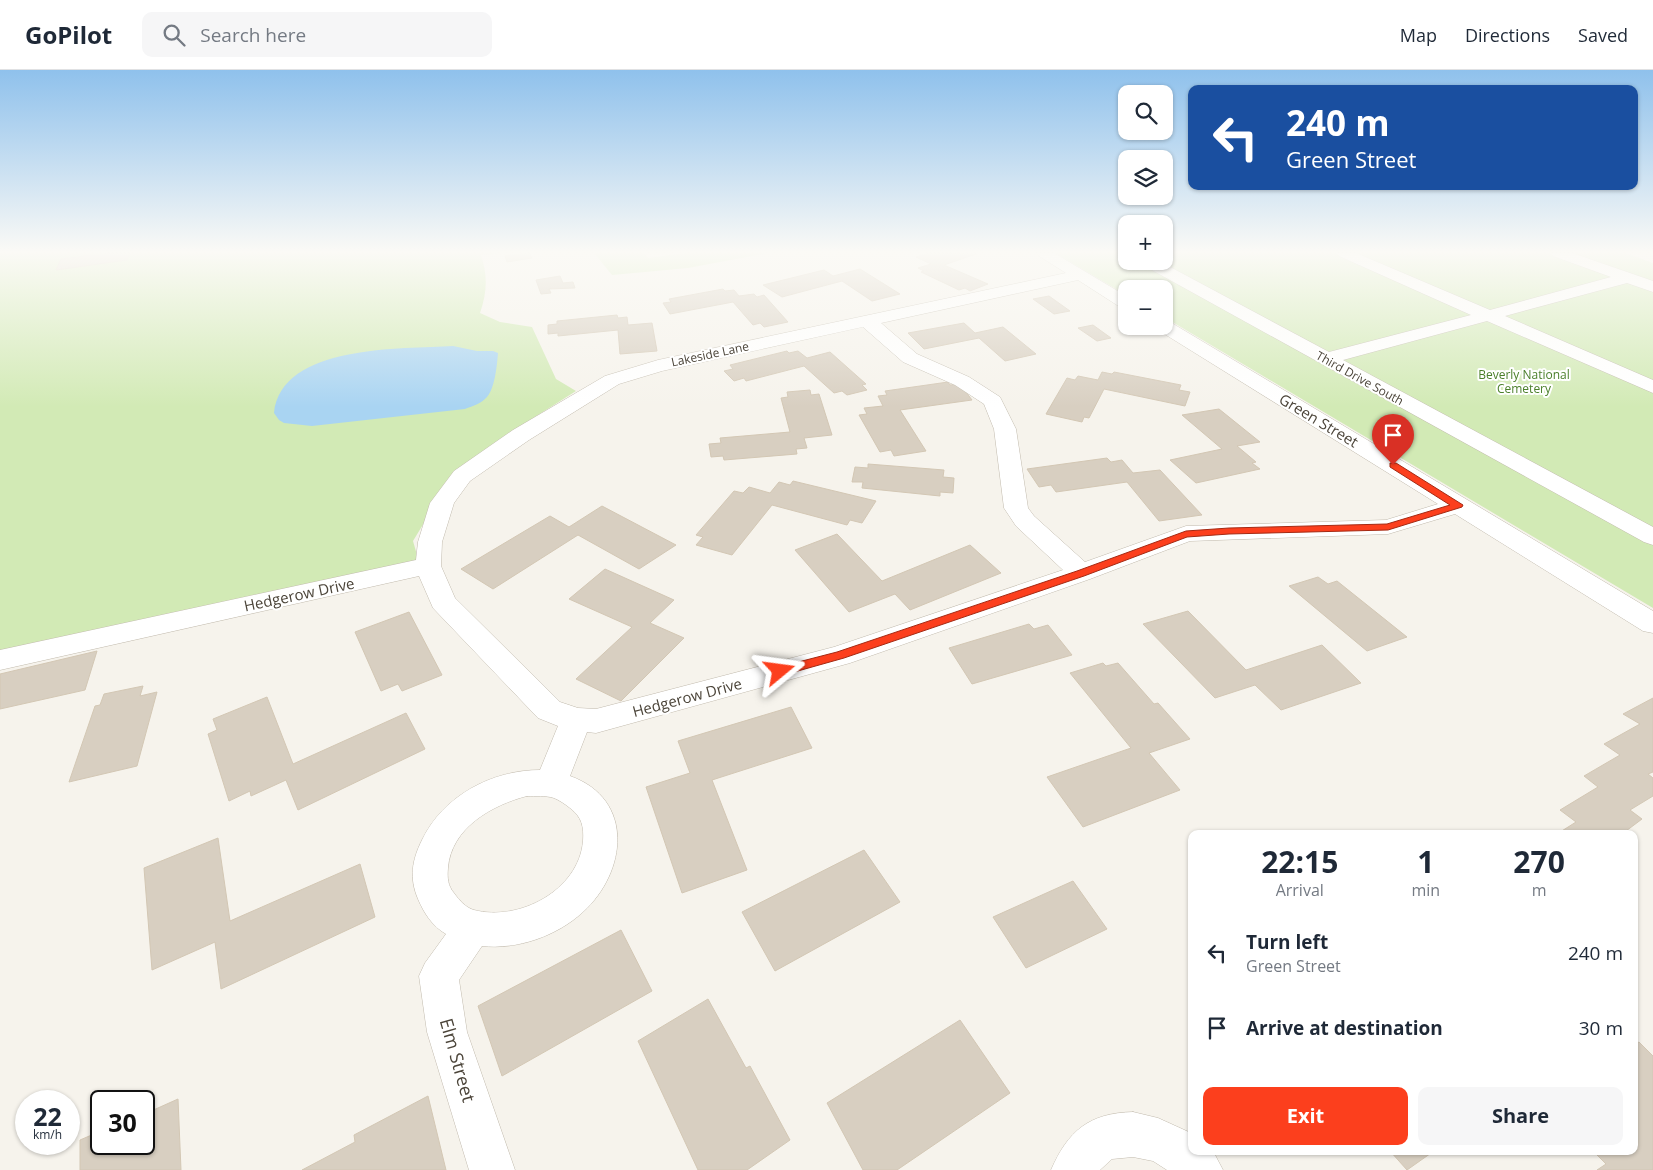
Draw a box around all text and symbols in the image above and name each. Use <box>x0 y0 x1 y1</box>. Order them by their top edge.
search box <box>142 12 492 57</box>
text: GoPilot <box>25 18 112 51</box>
icon: search <box>160 21 188 49</box>
text: Search here <box>200 22 306 48</box>
text: Map <box>1400 23 1437 47</box>
text: Directions <box>1465 23 1550 47</box>
text: Saved <box>1578 23 1628 47</box>
map controls <box>1118 85 1173 335</box>
button: search <box>1118 85 1173 140</box>
text: 240 m <box>1286 99 1390 146</box>
icon: left <box>1203 105 1268 170</box>
text: Green Street <box>1286 144 1416 174</box>
button: layers <box>1118 150 1173 205</box>
button: + <box>1118 215 1173 270</box>
button: − <box>1118 280 1173 335</box>
street label: Lakeside Lane <box>670 337 751 371</box>
street label: Third Drive South <box>1313 347 1407 409</box>
park label: Beverly National Cemetery <box>1478 366 1570 397</box>
street label: Green Street <box>1276 389 1362 451</box>
pin <box>1372 414 1414 465</box>
icon: arrive <box>1379 421 1407 449</box>
street label: Hedgerow Drive <box>242 573 356 615</box>
position arrow <box>753 644 805 696</box>
street label: Hedgerow Drive <box>630 673 744 721</box>
text: 22:15 <box>1261 841 1338 882</box>
text: 1 <box>1417 841 1434 882</box>
text: 270 <box>1513 841 1565 882</box>
text: Arrival <box>1276 879 1324 901</box>
text: min <box>1412 879 1440 901</box>
text: m <box>1532 879 1547 901</box>
text: Turn left <box>1246 929 1328 955</box>
icon: left <box>1203 939 1231 967</box>
text: 240 m <box>1568 940 1623 966</box>
text: Green Street <box>1246 955 1341 977</box>
icon: arrive <box>1203 1014 1231 1042</box>
street label: Elm Street <box>435 1015 481 1105</box>
text: Arrive at destination <box>1246 1015 1443 1041</box>
text: 30 m <box>1579 1015 1623 1041</box>
button: Exit <box>1203 1087 1408 1145</box>
button: Share <box>1418 1087 1623 1145</box>
speed limit sign: 30 <box>90 1090 155 1155</box>
text: 22 <box>33 1099 62 1133</box>
text: km/h <box>33 1126 62 1143</box>

